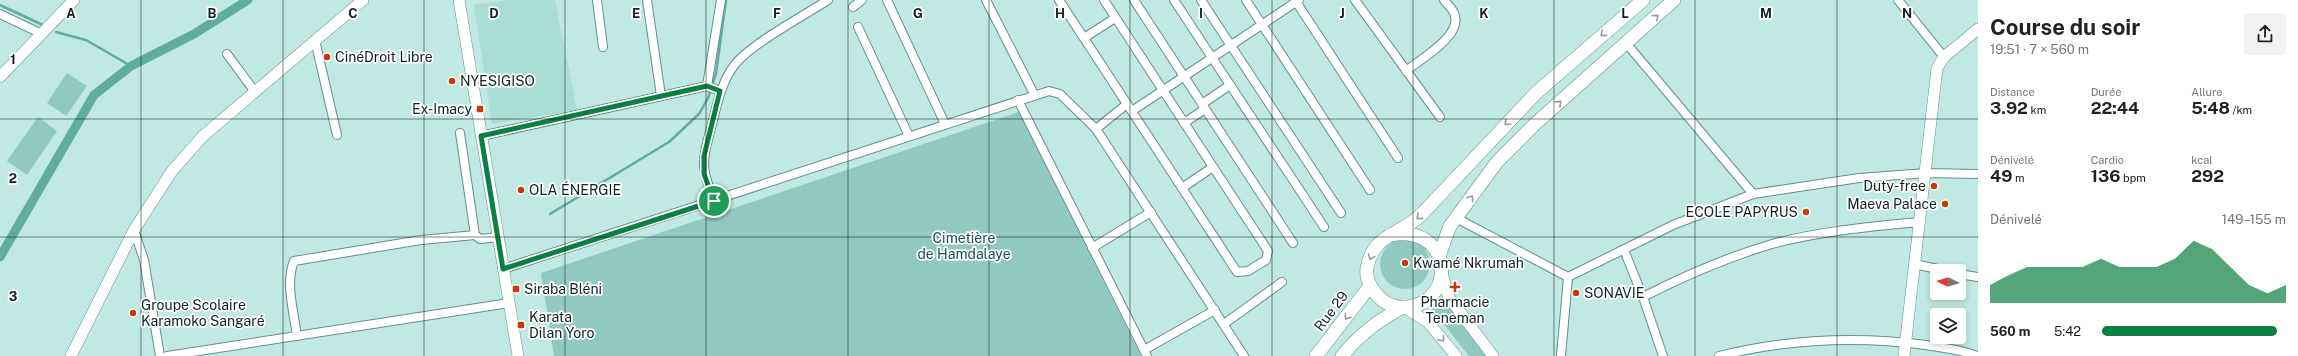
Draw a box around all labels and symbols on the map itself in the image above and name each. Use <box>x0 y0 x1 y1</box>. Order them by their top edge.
text: A <box>66 6 76 21</box>
text: B <box>208 6 217 21</box>
text: C <box>348 6 358 21</box>
text: D <box>489 6 499 21</box>
text: E <box>632 6 640 21</box>
text: F <box>773 6 781 21</box>
text: G <box>913 6 923 21</box>
text: H <box>1055 6 1065 21</box>
text: I <box>1199 6 1203 21</box>
text: J <box>1339 6 1345 21</box>
text: K <box>1479 6 1489 21</box>
text: L <box>1621 6 1629 21</box>
text: M <box>1760 6 1772 21</box>
text: N <box>1902 6 1912 21</box>
one-way arrow <box>1651 14 1659 21</box>
one-way arrow <box>1600 30 1608 37</box>
place label: CinéDroit Libre <box>335 49 433 65</box>
text: 1 <box>10 52 16 67</box>
marker: CinéDroit Libre <box>322 52 332 62</box>
place label: NYESIGISO <box>460 73 535 89</box>
marker: NYESIGISO <box>447 76 457 86</box>
place label: Ex-Imacy <box>412 101 472 117</box>
one-way arrow <box>1554 101 1561 108</box>
marker: Ex-Imacy <box>475 104 485 114</box>
one-way arrow <box>1505 118 1512 126</box>
text: 2 <box>9 171 17 186</box>
place label: Duty-free <box>1863 178 1926 194</box>
place label: OLA ÉNERGIE <box>529 181 621 198</box>
marker: Duty-free <box>1929 181 1939 191</box>
pin <box>697 184 731 218</box>
marker: OLA ÉNERGIE <box>516 185 526 195</box>
one-way arrow <box>1466 195 1473 202</box>
place label: Maeva Palace <box>1847 196 1937 212</box>
marker: Maeva Palace <box>1940 199 1950 209</box>
place label: ECOLE PAPYRUS <box>1686 204 1798 220</box>
marker: ECOLE PAPYRUS <box>1801 207 1811 217</box>
one-way arrow <box>1416 213 1423 220</box>
park label: Cimetière de Hamdalaye <box>917 230 1011 262</box>
one-way arrow <box>1367 253 1375 260</box>
place label: Kwamé Nkrumah <box>1413 255 1524 271</box>
marker: Kwamé Nkrumah <box>1400 258 1410 268</box>
north arrow <box>1930 264 1966 300</box>
place label: Siraba Bléni <box>524 281 602 297</box>
marker: Pharmacie Teneman <box>1450 282 1460 292</box>
marker: Siraba Bléni <box>511 284 521 294</box>
place label: SONAVIE <box>1584 285 1644 301</box>
street label: Rue 29 <box>1311 288 1351 334</box>
marker: SONAVIE <box>1571 288 1581 298</box>
text: 3 <box>9 289 18 304</box>
place label: Pharmacie Teneman <box>1421 294 1490 326</box>
place label: Groupe Scolaire Karamoko Sangaré <box>141 297 265 329</box>
marker: Groupe Scolaire Karamoko Sangaré <box>128 308 138 318</box>
place label: Karata Dilan Yoro <box>529 309 595 341</box>
one-way arrow <box>1344 313 1352 320</box>
marker: Karata Dilan Yoro <box>516 320 526 330</box>
one-way arrow <box>1437 334 1444 342</box>

